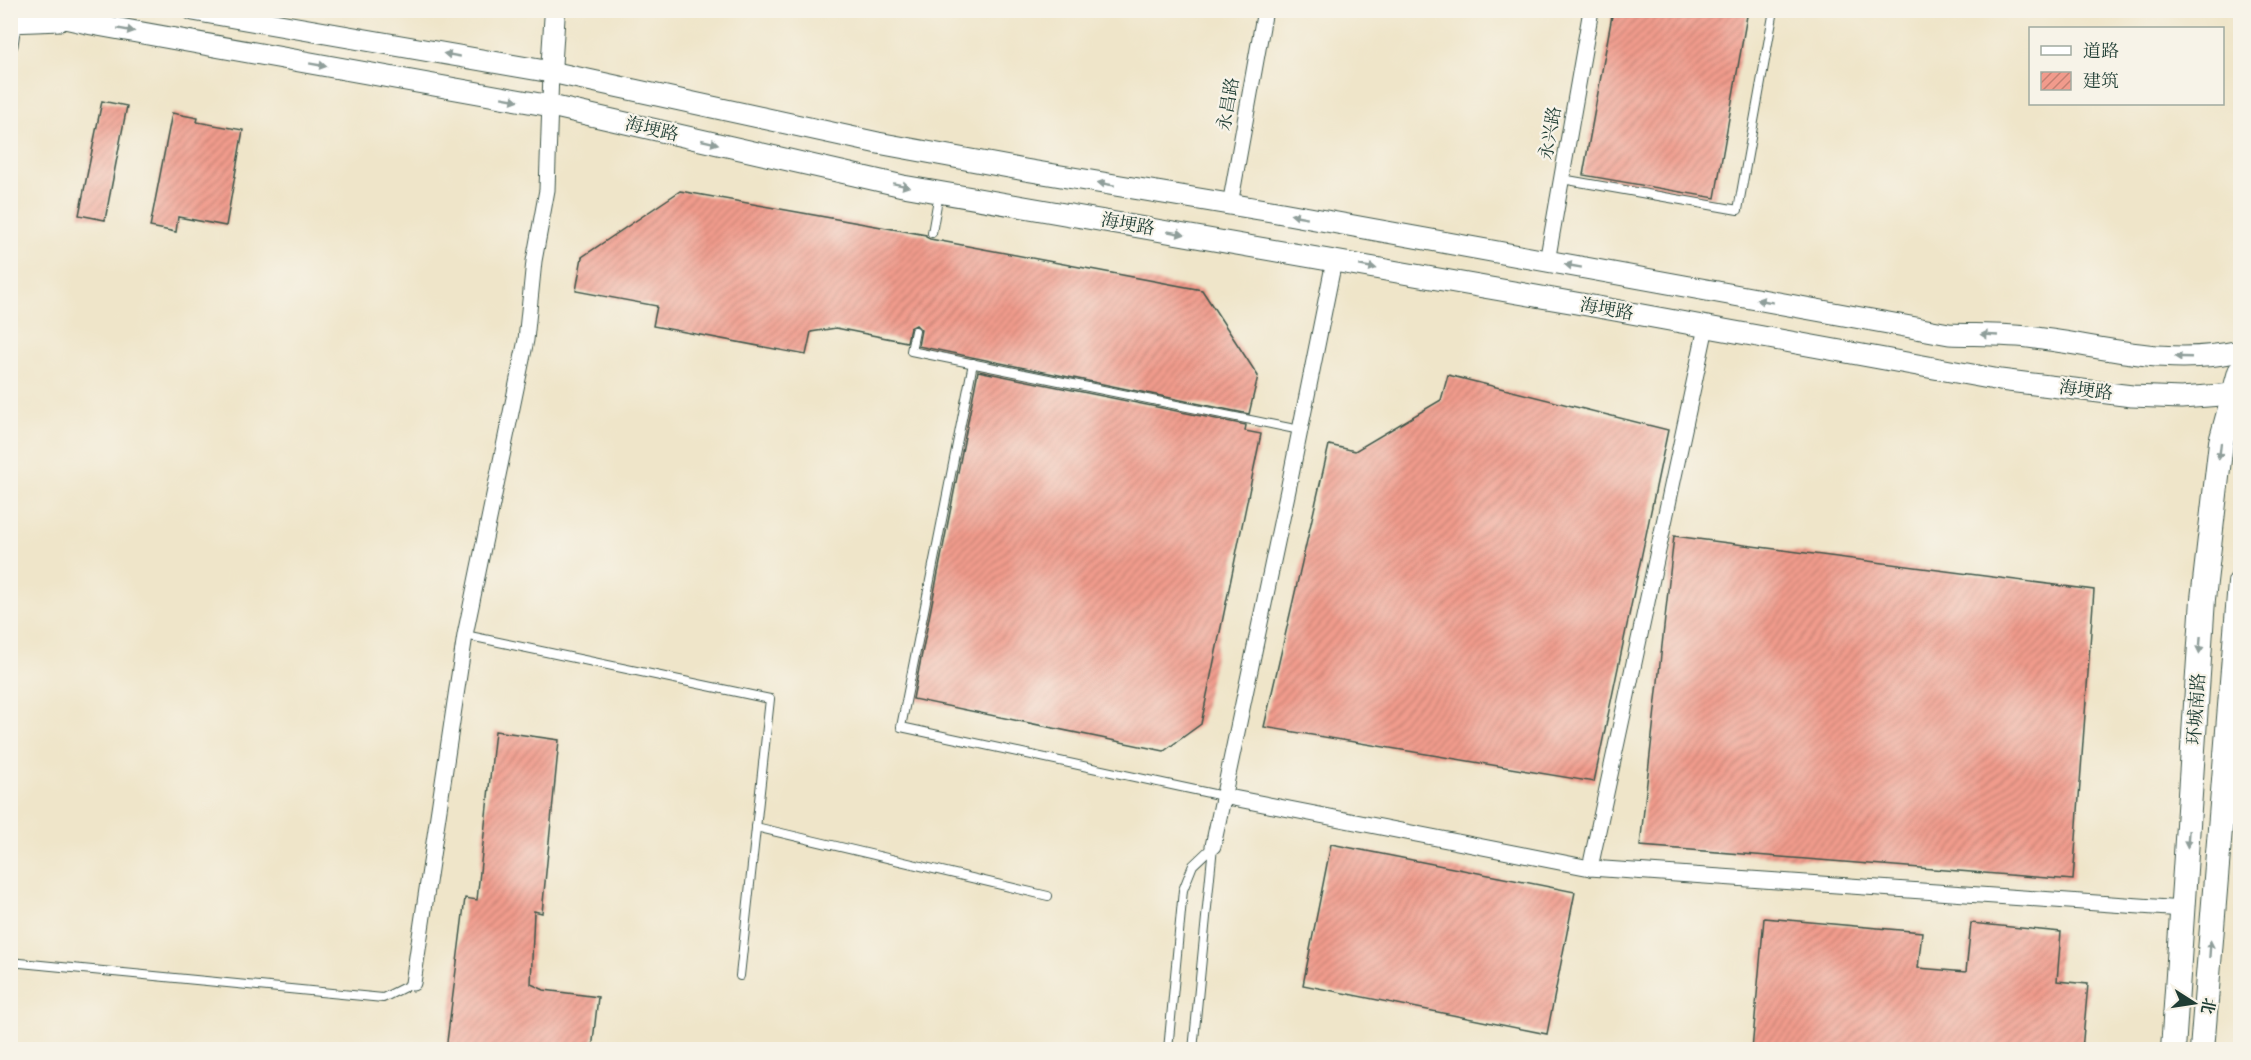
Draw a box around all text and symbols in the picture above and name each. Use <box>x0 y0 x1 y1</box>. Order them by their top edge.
one-way arrow <box>117 26 136 35</box>
legend <box>2029 27 2224 105</box>
text: 道路 <box>2083 39 2119 63</box>
one-way arrow <box>443 50 462 59</box>
one-way arrow <box>309 60 328 69</box>
text: 建筑 <box>2083 69 2119 93</box>
street label: 永昌路 <box>1211 75 1245 133</box>
one-way arrow <box>501 95 520 104</box>
street label: 永兴路 <box>1533 104 1567 162</box>
street label: 海埂路 <box>623 111 681 147</box>
one-way arrow <box>701 138 720 147</box>
one-way arrow <box>1097 179 1116 188</box>
one-way arrow <box>891 181 910 190</box>
street label: 海埂路 <box>1099 207 1157 241</box>
one-way arrow <box>1289 212 1308 221</box>
one-way arrow <box>1166 228 1185 237</box>
one-way arrow <box>1358 262 1377 271</box>
one-way arrow <box>1564 262 1583 271</box>
street label: 海埂路 <box>1578 292 1636 326</box>
one-way arrow <box>1756 296 1775 305</box>
one-way arrow <box>1980 331 1999 340</box>
one-way arrow <box>2173 353 2192 362</box>
street label: 海埂路 <box>2058 375 2114 405</box>
one-way arrow <box>2215 441 2224 460</box>
one-way arrow <box>2196 635 2205 654</box>
street label: 环城南路 <box>2182 672 2210 746</box>
one-way arrow <box>2183 830 2192 849</box>
one-way arrow <box>2205 940 2215 959</box>
north arrow <box>2164 973 2224 1033</box>
text: 北 <box>2195 996 2220 1016</box>

